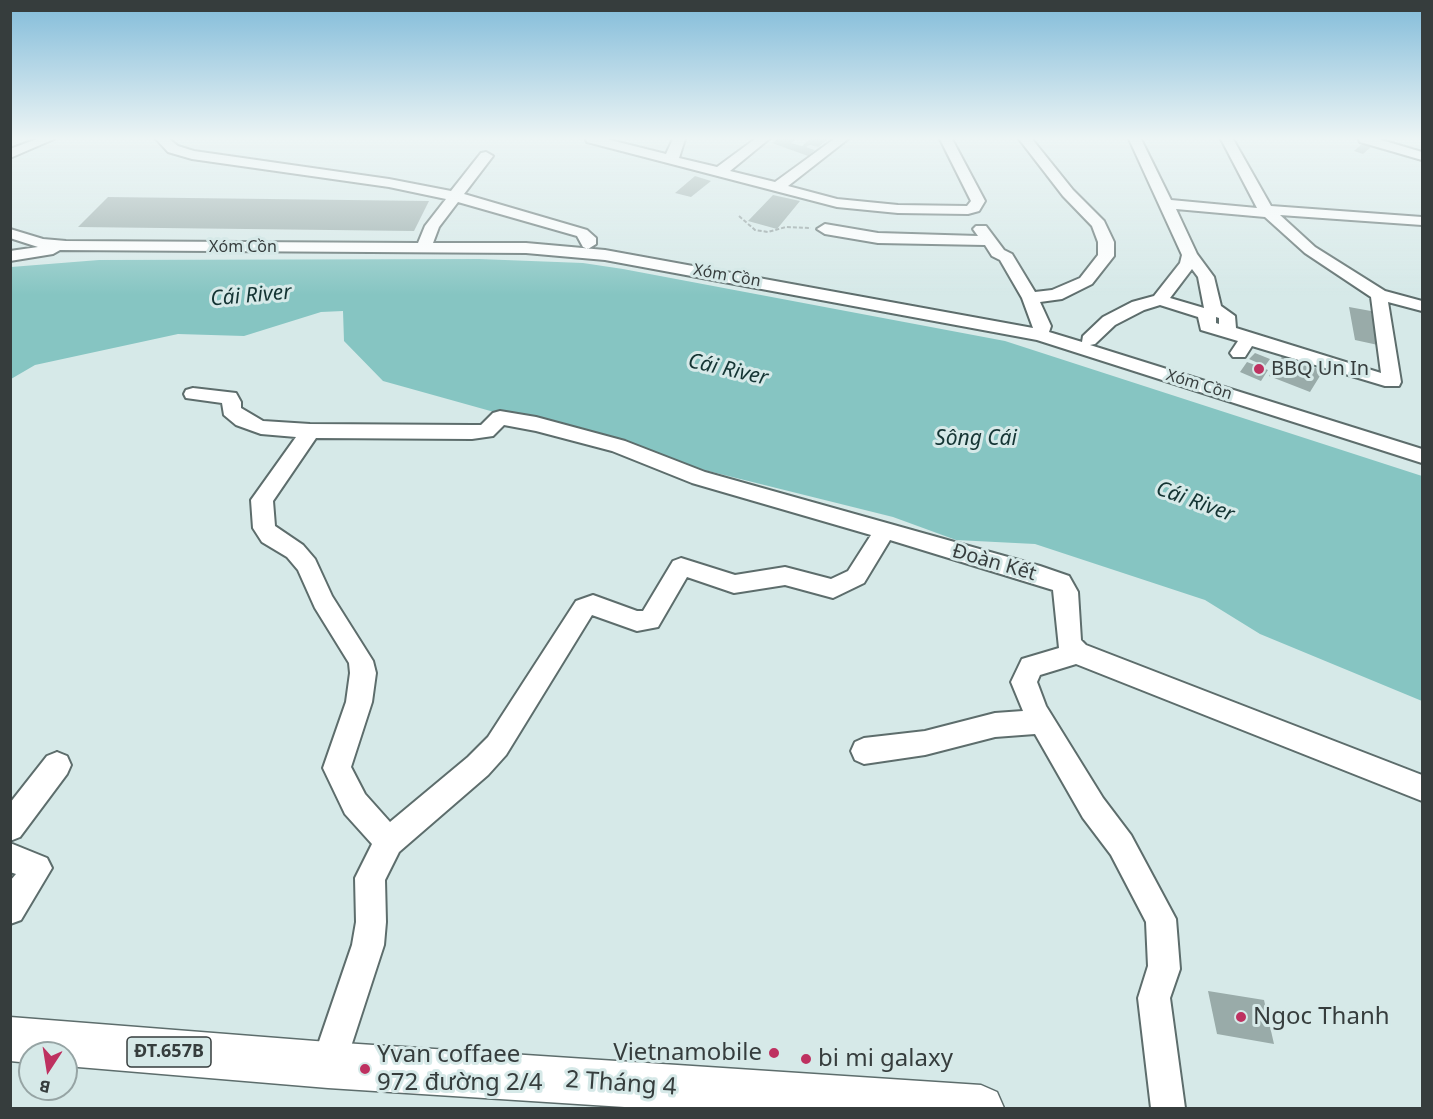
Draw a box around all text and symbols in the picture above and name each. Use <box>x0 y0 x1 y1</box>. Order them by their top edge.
street label: Xóm Cồn <box>209 237 277 257</box>
street label: Xóm Cồn <box>692 261 762 291</box>
water label: Cái River <box>209 280 293 312</box>
water label: Cái River <box>686 349 770 391</box>
place label: BBQ Un In <box>1271 357 1369 381</box>
marker: BBQ Un In <box>1252 362 1266 376</box>
street label: Xóm Cồn <box>1164 366 1234 404</box>
water label: Sông Cái <box>935 426 1017 452</box>
water label: Cái River <box>1153 476 1237 528</box>
street label: Đoàn Kết <box>949 540 1039 586</box>
place label: Ngoc Thanh <box>1253 1003 1390 1031</box>
marker: Ngoc Thanh <box>1234 1010 1248 1024</box>
road number: ĐT.657B <box>127 1037 211 1067</box>
place label: Vietnamobile <box>613 1039 762 1067</box>
north arrow <box>18 1041 78 1101</box>
place label: Yvan coffaee 972 đường 2/4 <box>377 1041 542 1097</box>
place label: bi mi galaxy <box>818 1045 953 1073</box>
marker: Vietnamobile <box>767 1046 781 1060</box>
marker: bi mi galaxy <box>799 1052 813 1066</box>
marker: Yvan coffaee 972 đường 2/4 <box>358 1062 372 1076</box>
street label: 2 Tháng 4 <box>565 1066 677 1102</box>
text: B <box>37 1075 52 1099</box>

